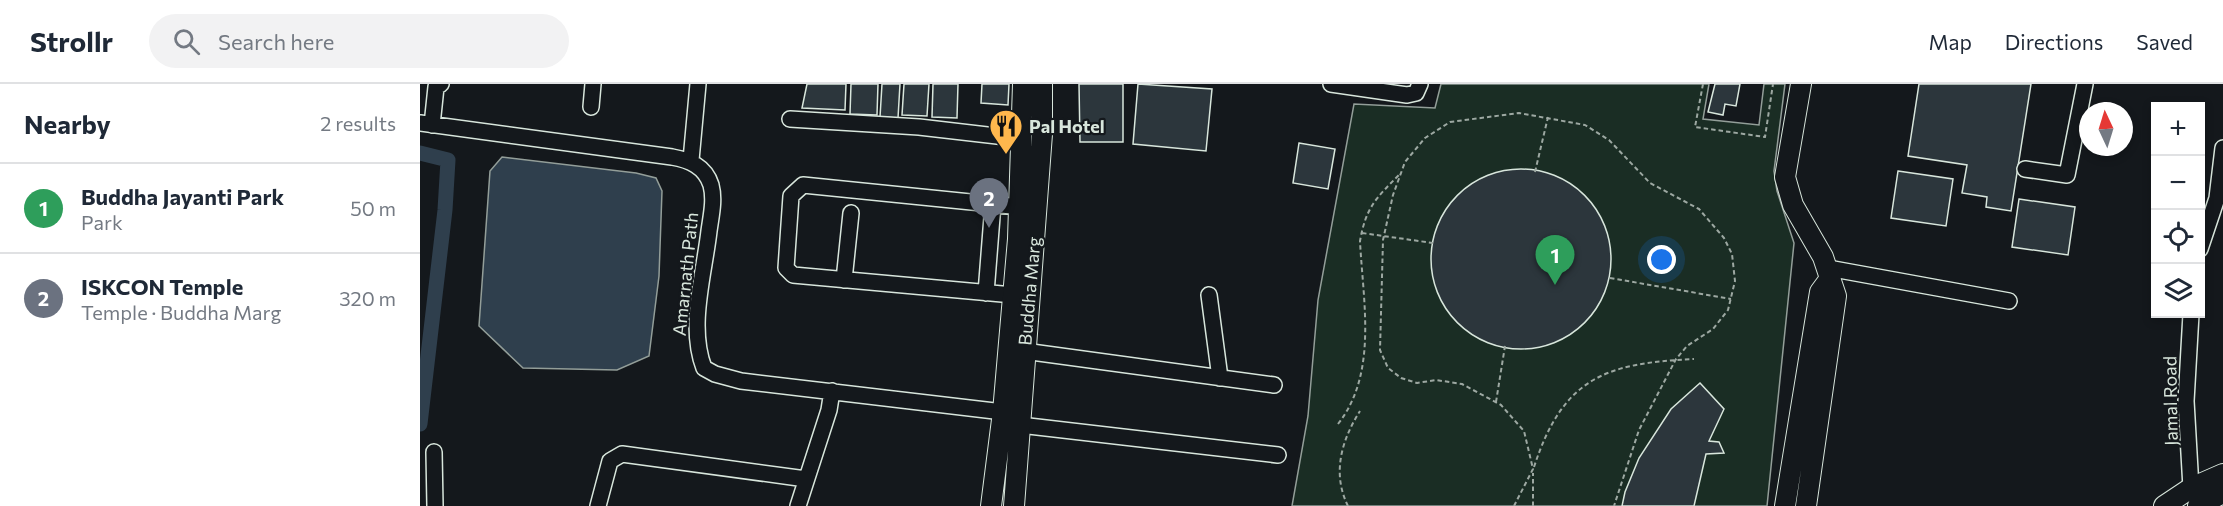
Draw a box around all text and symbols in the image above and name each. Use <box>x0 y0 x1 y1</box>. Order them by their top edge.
search box <box>149 14 569 68</box>
text: Strollr <box>30 24 113 58</box>
icon: search <box>170 25 203 58</box>
text: Search here <box>218 28 334 55</box>
text: Map <box>1929 29 1972 54</box>
text: Directions <box>2005 29 2103 54</box>
text: Saved <box>2136 29 2193 54</box>
north arrow <box>2079 102 2133 156</box>
map controls <box>2151 102 2205 318</box>
button: + <box>2151 102 2205 156</box>
text: Nearby <box>24 108 111 139</box>
restaurant icon: Pal Hotel <box>988 108 1024 155</box>
text: 2 results <box>320 111 396 135</box>
place label: Pal Hotel <box>1029 115 1105 137</box>
button: − <box>2151 156 2205 210</box>
pin: 2 <box>970 178 1008 228</box>
text: Buddha Jayanti Park <box>81 183 284 210</box>
text: 1 <box>39 196 48 220</box>
text: 50 m <box>350 196 396 220</box>
text: Park <box>81 210 123 234</box>
button: locate <box>2151 210 2205 264</box>
street label: Amarnath Path <box>668 211 702 337</box>
street label: Buddha Marg <box>1013 235 1045 346</box>
pin: 1 <box>1536 236 1574 285</box>
your location <box>1647 245 1676 274</box>
button: layers <box>2151 264 2205 318</box>
text: ISKCON Temple <box>81 273 243 300</box>
text: 2 <box>38 286 49 310</box>
text: 320 m <box>339 286 396 310</box>
text: Temple · Buddha Marg <box>81 300 281 324</box>
street label: Jamal Road <box>2158 356 2182 446</box>

